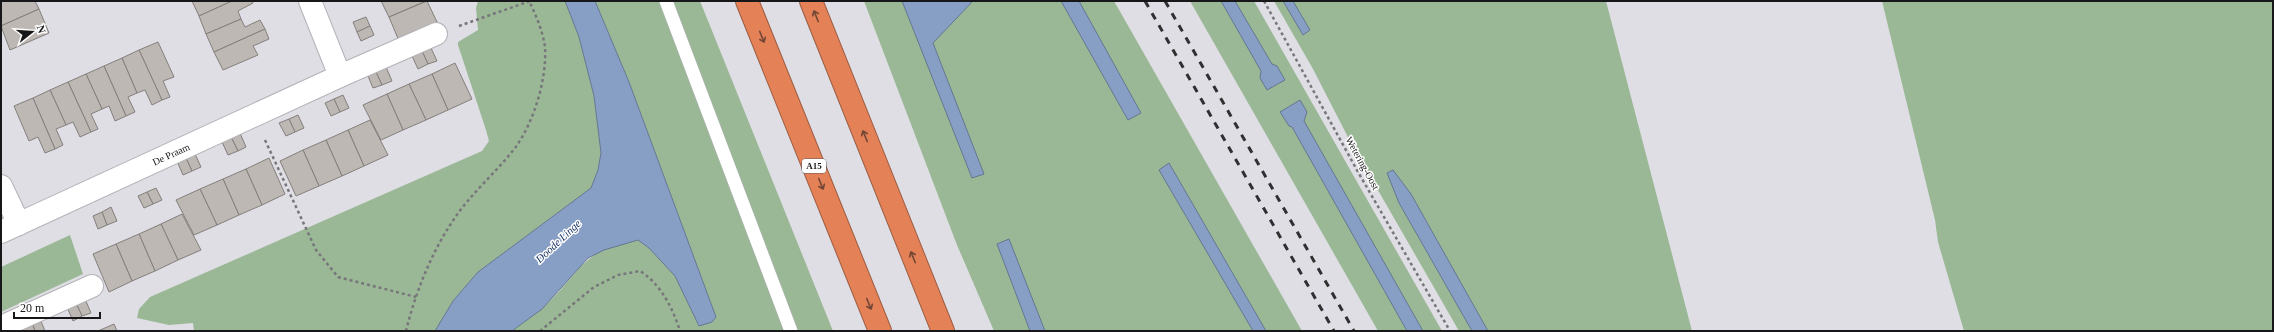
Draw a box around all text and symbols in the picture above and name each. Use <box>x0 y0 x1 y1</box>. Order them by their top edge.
one-way arrow <box>812 10 820 22</box>
north arrow <box>12 12 52 52</box>
text: N <box>35 24 48 35</box>
one-way arrow <box>759 31 766 43</box>
one-way arrow <box>860 131 868 143</box>
street label: Wetering-Oost <box>1344 135 1382 192</box>
street label: De Praam <box>151 141 192 168</box>
road number: A15 <box>802 159 826 173</box>
one-way arrow <box>817 177 825 189</box>
water label: Doode Linge <box>532 217 583 266</box>
one-way arrow <box>909 251 917 263</box>
scale bar <box>14 294 100 320</box>
one-way arrow <box>866 298 874 310</box>
text: 20 m <box>20 301 45 315</box>

